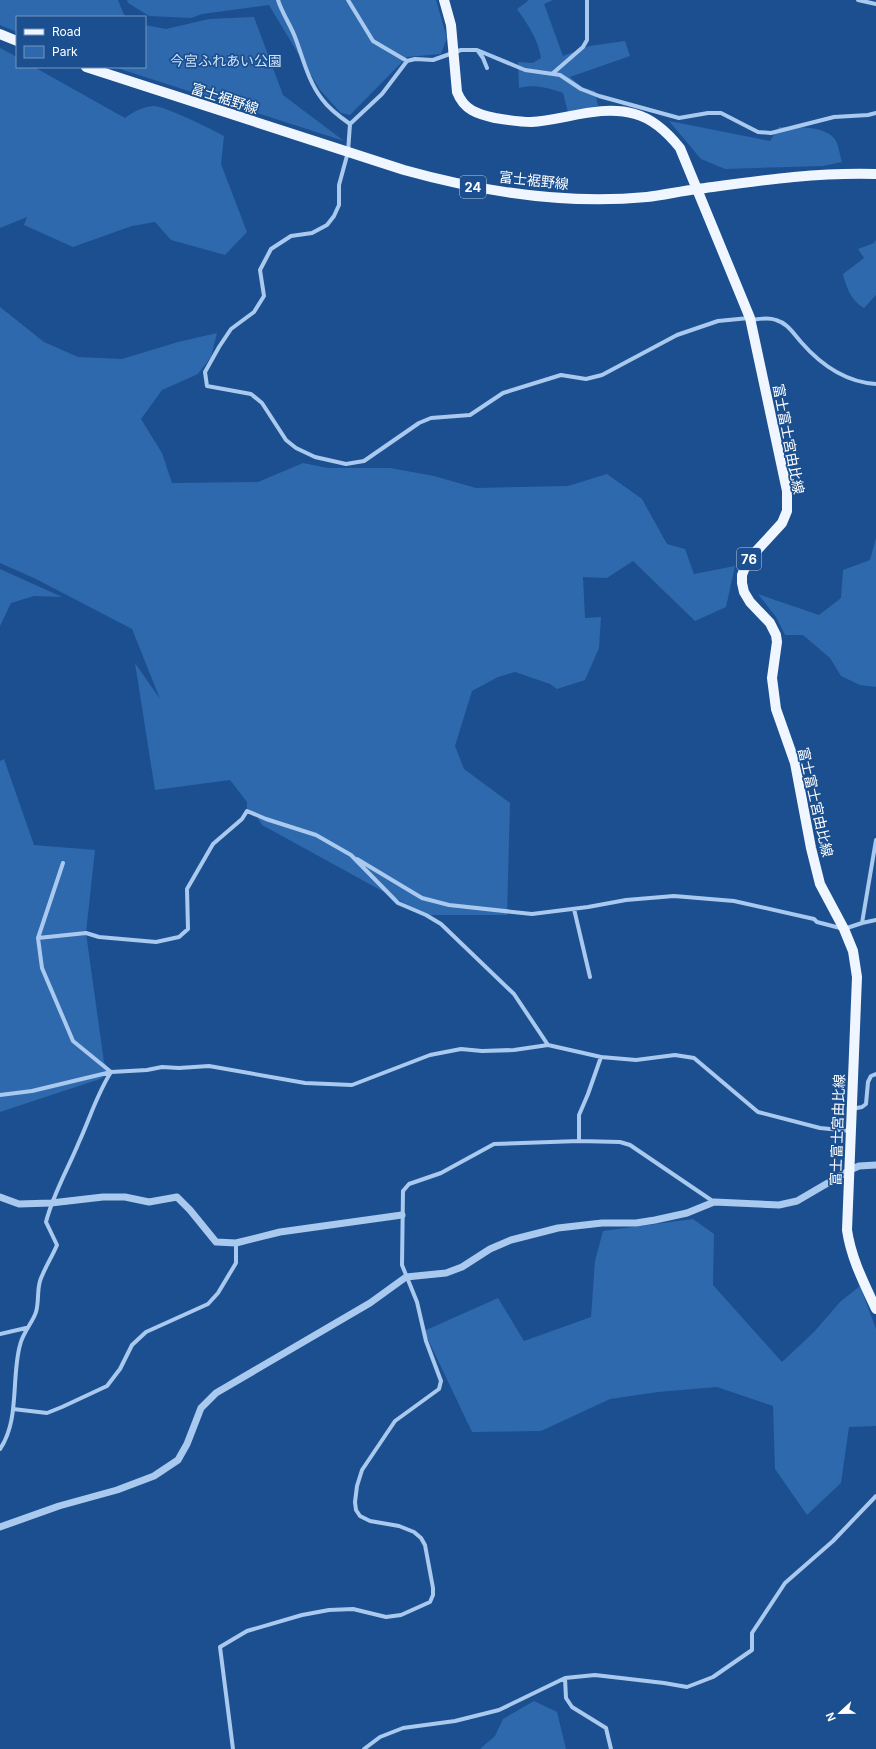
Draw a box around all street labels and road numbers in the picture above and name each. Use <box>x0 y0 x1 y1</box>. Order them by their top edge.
street label: 富士裾野線 <box>189 79 261 117</box>
street label: 富士裾野線 <box>498 168 570 192</box>
road number: 24 <box>460 176 486 198</box>
street label: 富士富士宮由比線 <box>770 382 808 496</box>
road number: 76 <box>737 548 761 570</box>
street label: 富士富士宮由比線 <box>795 746 837 858</box>
street label: 富士富士宮由比線 <box>827 1074 847 1186</box>

